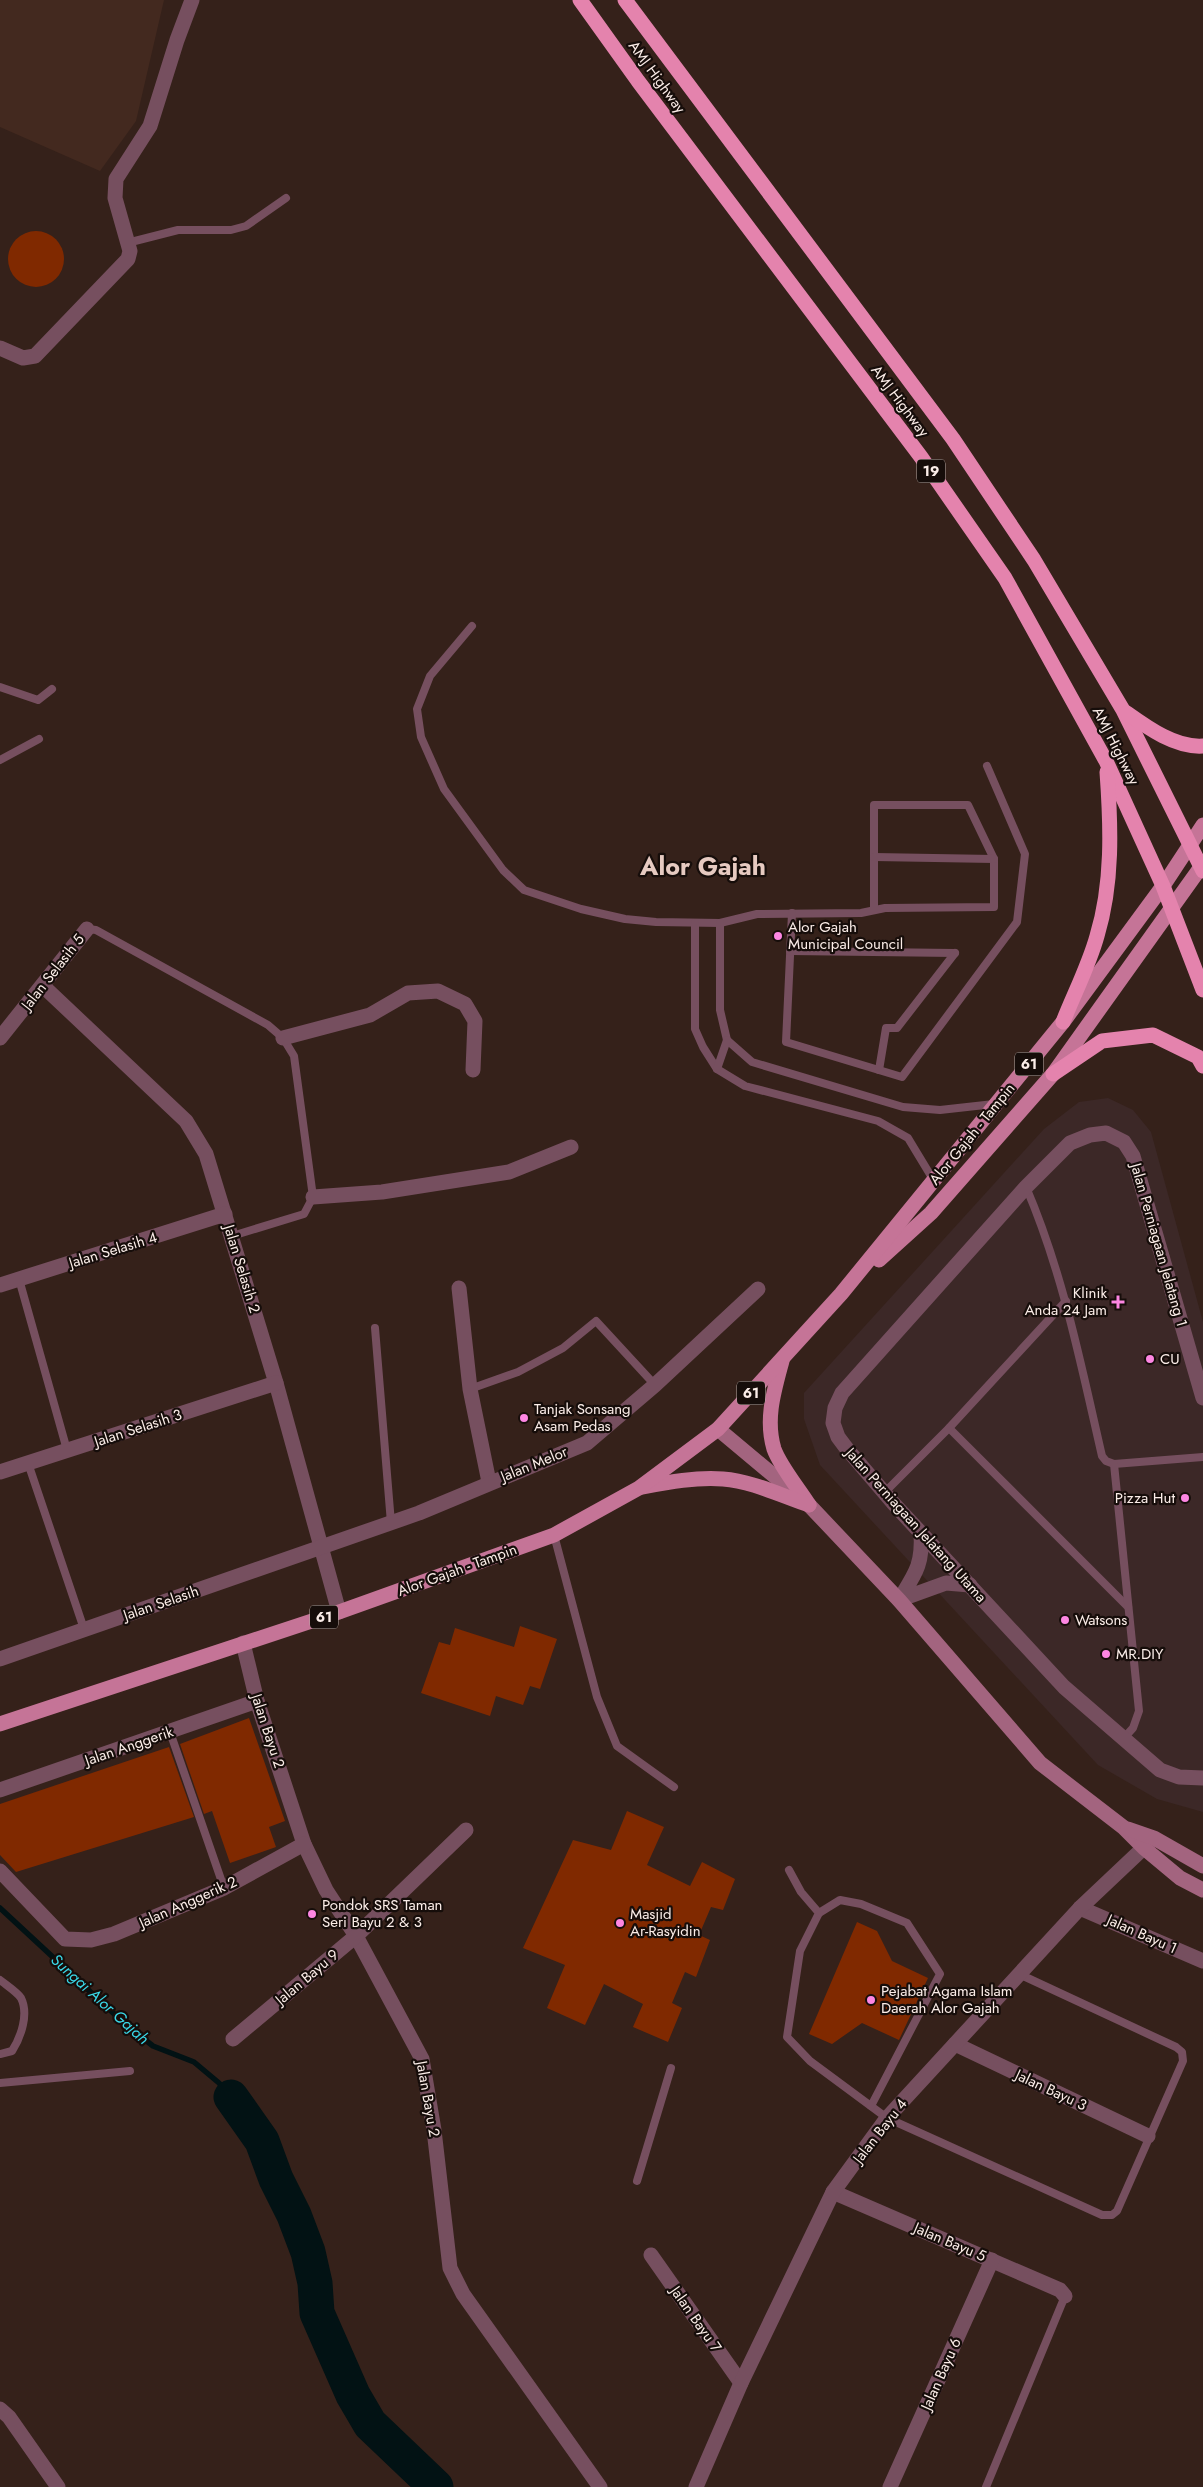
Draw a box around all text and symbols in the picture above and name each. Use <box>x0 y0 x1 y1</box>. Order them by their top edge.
street label: AMJ Highway <box>623 36 691 118</box>
street label: AMJ Highway <box>866 360 935 442</box>
road number: 19 <box>917 460 945 482</box>
street label: AMJ Highway <box>1087 703 1145 789</box>
district label: Alor Gajah <box>639 848 766 884</box>
place label: Alor Gajah Municipal Council <box>788 916 903 955</box>
street label: Jalan Selasih 5 <box>15 929 90 1016</box>
marker: Alor Gajah Municipal Council <box>772 930 784 942</box>
road number: 61 <box>1015 1052 1043 1076</box>
street label: Alor Gajah - Tampin <box>924 1078 1020 1190</box>
street label: Jalan Perniagaan Jelatang 1 <box>1125 1159 1193 1329</box>
street label: Jalan Selasih 2 <box>218 1220 266 1316</box>
street label: Jalan Selasih 4 <box>64 1226 160 1274</box>
place label: Klinik Anda 24 Jam <box>1025 1282 1107 1321</box>
marker: Klinik Anda 24 Jam <box>1111 1295 1125 1309</box>
place label: CU <box>1160 1348 1180 1370</box>
marker: CU <box>1144 1353 1156 1365</box>
road number: 61 <box>737 1382 765 1405</box>
place label: Tanjak Sonsang Asam Pedas <box>534 1398 631 1437</box>
street label: Jalan Selasih 3 <box>89 1403 185 1453</box>
marker: Tanjak Sonsang Asam Pedas <box>518 1412 530 1424</box>
street label: Jalan Melor <box>495 1440 572 1488</box>
street label: Jalan Perniagaan Jelatang Utama <box>839 1441 992 1607</box>
place label: Pizza Hut <box>1115 1487 1175 1509</box>
marker: Pizza Hut <box>1179 1492 1191 1504</box>
street label: Alor Gajah - Tampin <box>394 1538 520 1602</box>
street label: Jalan Selasih <box>119 1580 202 1627</box>
road number: 61 <box>310 1605 338 1628</box>
place label: Watsons <box>1075 1609 1127 1631</box>
marker: Watsons <box>1059 1614 1071 1626</box>
place label: MR.DIY <box>1116 1643 1164 1665</box>
marker: MR.DIY <box>1100 1648 1112 1660</box>
street label: Jalan Bayu 2 <box>245 1689 290 1771</box>
street label: Jalan Anggerik <box>80 1720 176 1772</box>
street label: Jalan Anggerik 2 <box>134 1871 240 1934</box>
place label: Pondok SRS Taman Seri Bayu 2 & 3 <box>322 1894 443 1933</box>
place label: Masjid Ar-Rasyidin <box>630 1903 701 1942</box>
marker: Pondok SRS Taman Seri Bayu 2 & 3 <box>306 1908 318 1920</box>
street label: Jalan Bayu 1 <box>1101 1908 1181 1959</box>
marker: Masjid Ar-Rasyidin <box>614 1917 626 1929</box>
street label: Jalan Bayu 9 <box>269 1944 344 2011</box>
water label: Sungai Alor Gajah <box>46 1948 154 2050</box>
place label: Pejabat Agama Islam Daerah Alor Gajah <box>881 1980 1013 2019</box>
marker: Pejabat Agama Islam Daerah Alor Gajah <box>865 1994 877 2006</box>
street label: Jalan Bayu 2 <box>410 2057 446 2139</box>
street label: Jalan Bayu 3 <box>1010 2063 1090 2116</box>
street label: Jalan Bayu 4 <box>846 2094 913 2170</box>
street label: Jalan Bayu 5 <box>909 2216 990 2267</box>
street label: Jalan Bayu 7 <box>664 2280 727 2357</box>
street label: Jalan Bayu 6 <box>914 2334 967 2415</box>

